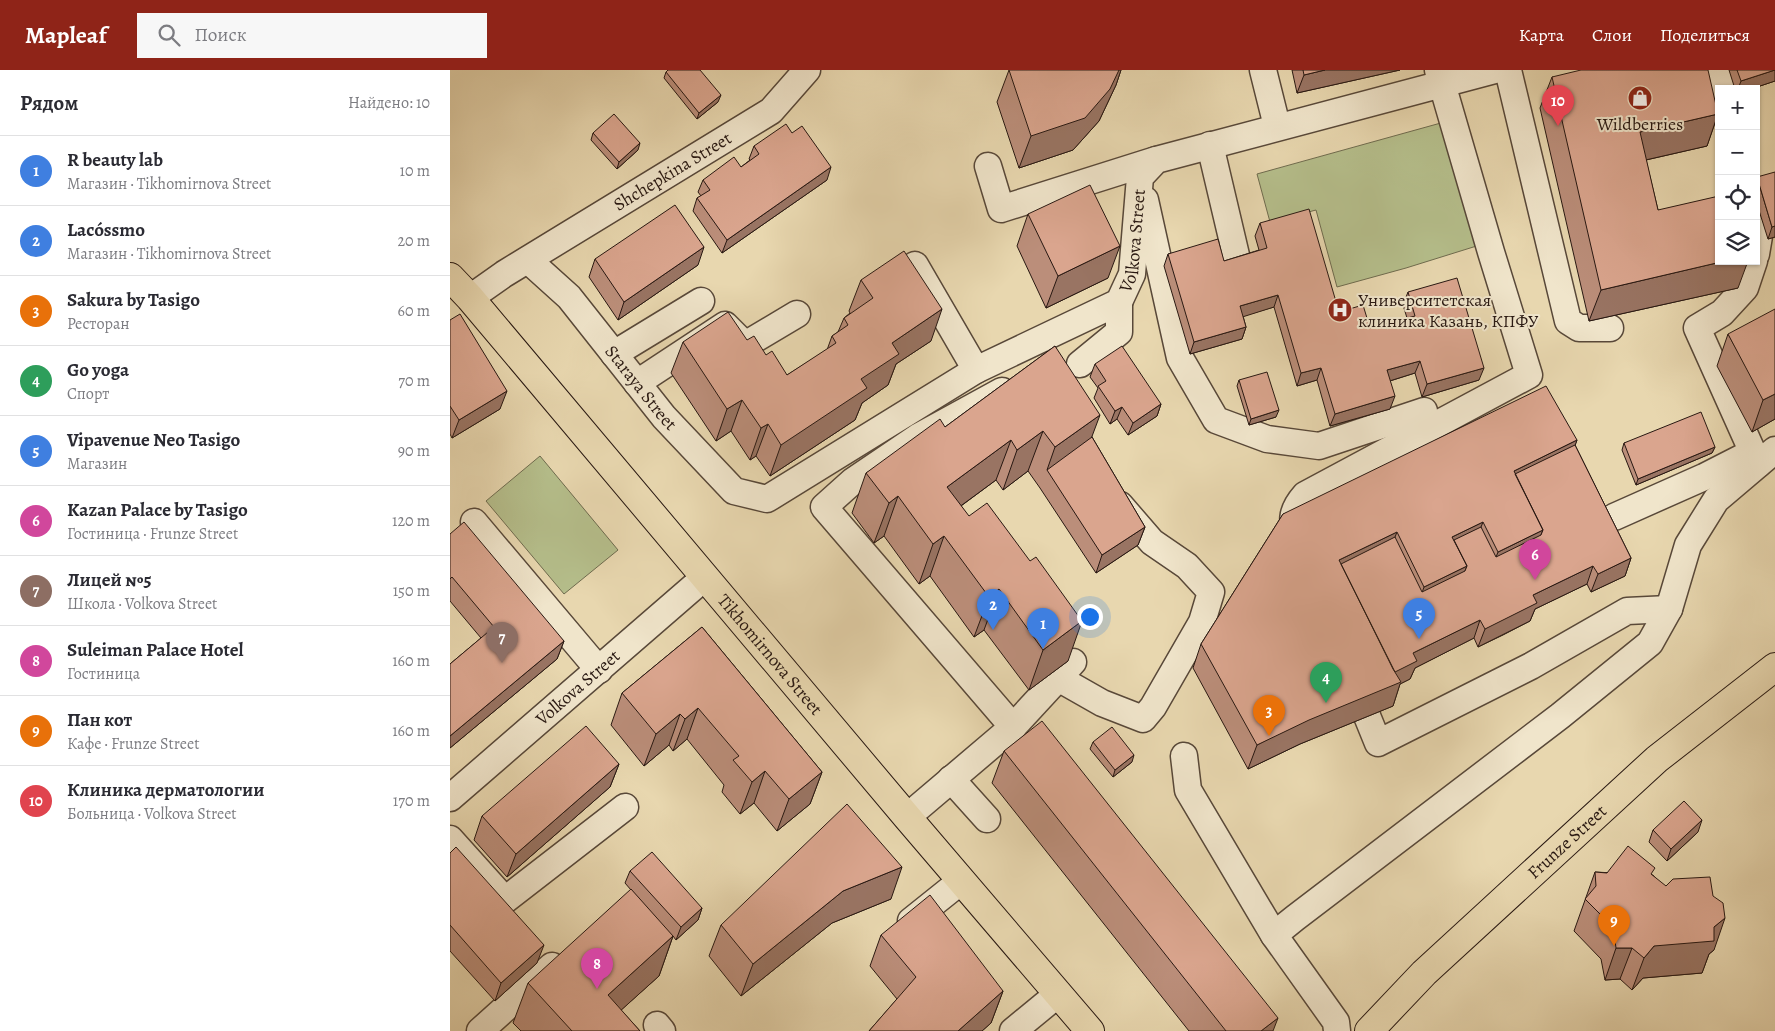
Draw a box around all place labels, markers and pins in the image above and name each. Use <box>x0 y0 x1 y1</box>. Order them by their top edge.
pin: 10 <box>1542 85 1574 126</box>
shop icon: Wildberries <box>1627 85 1653 111</box>
place label: Wildberries <box>1596 112 1683 136</box>
place label: Университетская клиника Казань, КПФУ <box>1358 288 1539 333</box>
hospital icon: Университетская клиника Казань, КПФУ <box>1327 297 1353 323</box>
pin: 6 <box>1519 539 1551 580</box>
pin: 2 <box>977 589 1009 630</box>
pin: 5 <box>1403 598 1435 639</box>
pin: 1 <box>1027 608 1059 649</box>
pin: 7 <box>486 622 518 663</box>
pin: 4 <box>1310 662 1342 703</box>
pin: 3 <box>1253 695 1285 736</box>
pin: 9 <box>1598 905 1630 946</box>
pin: 8 <box>581 948 613 989</box>

